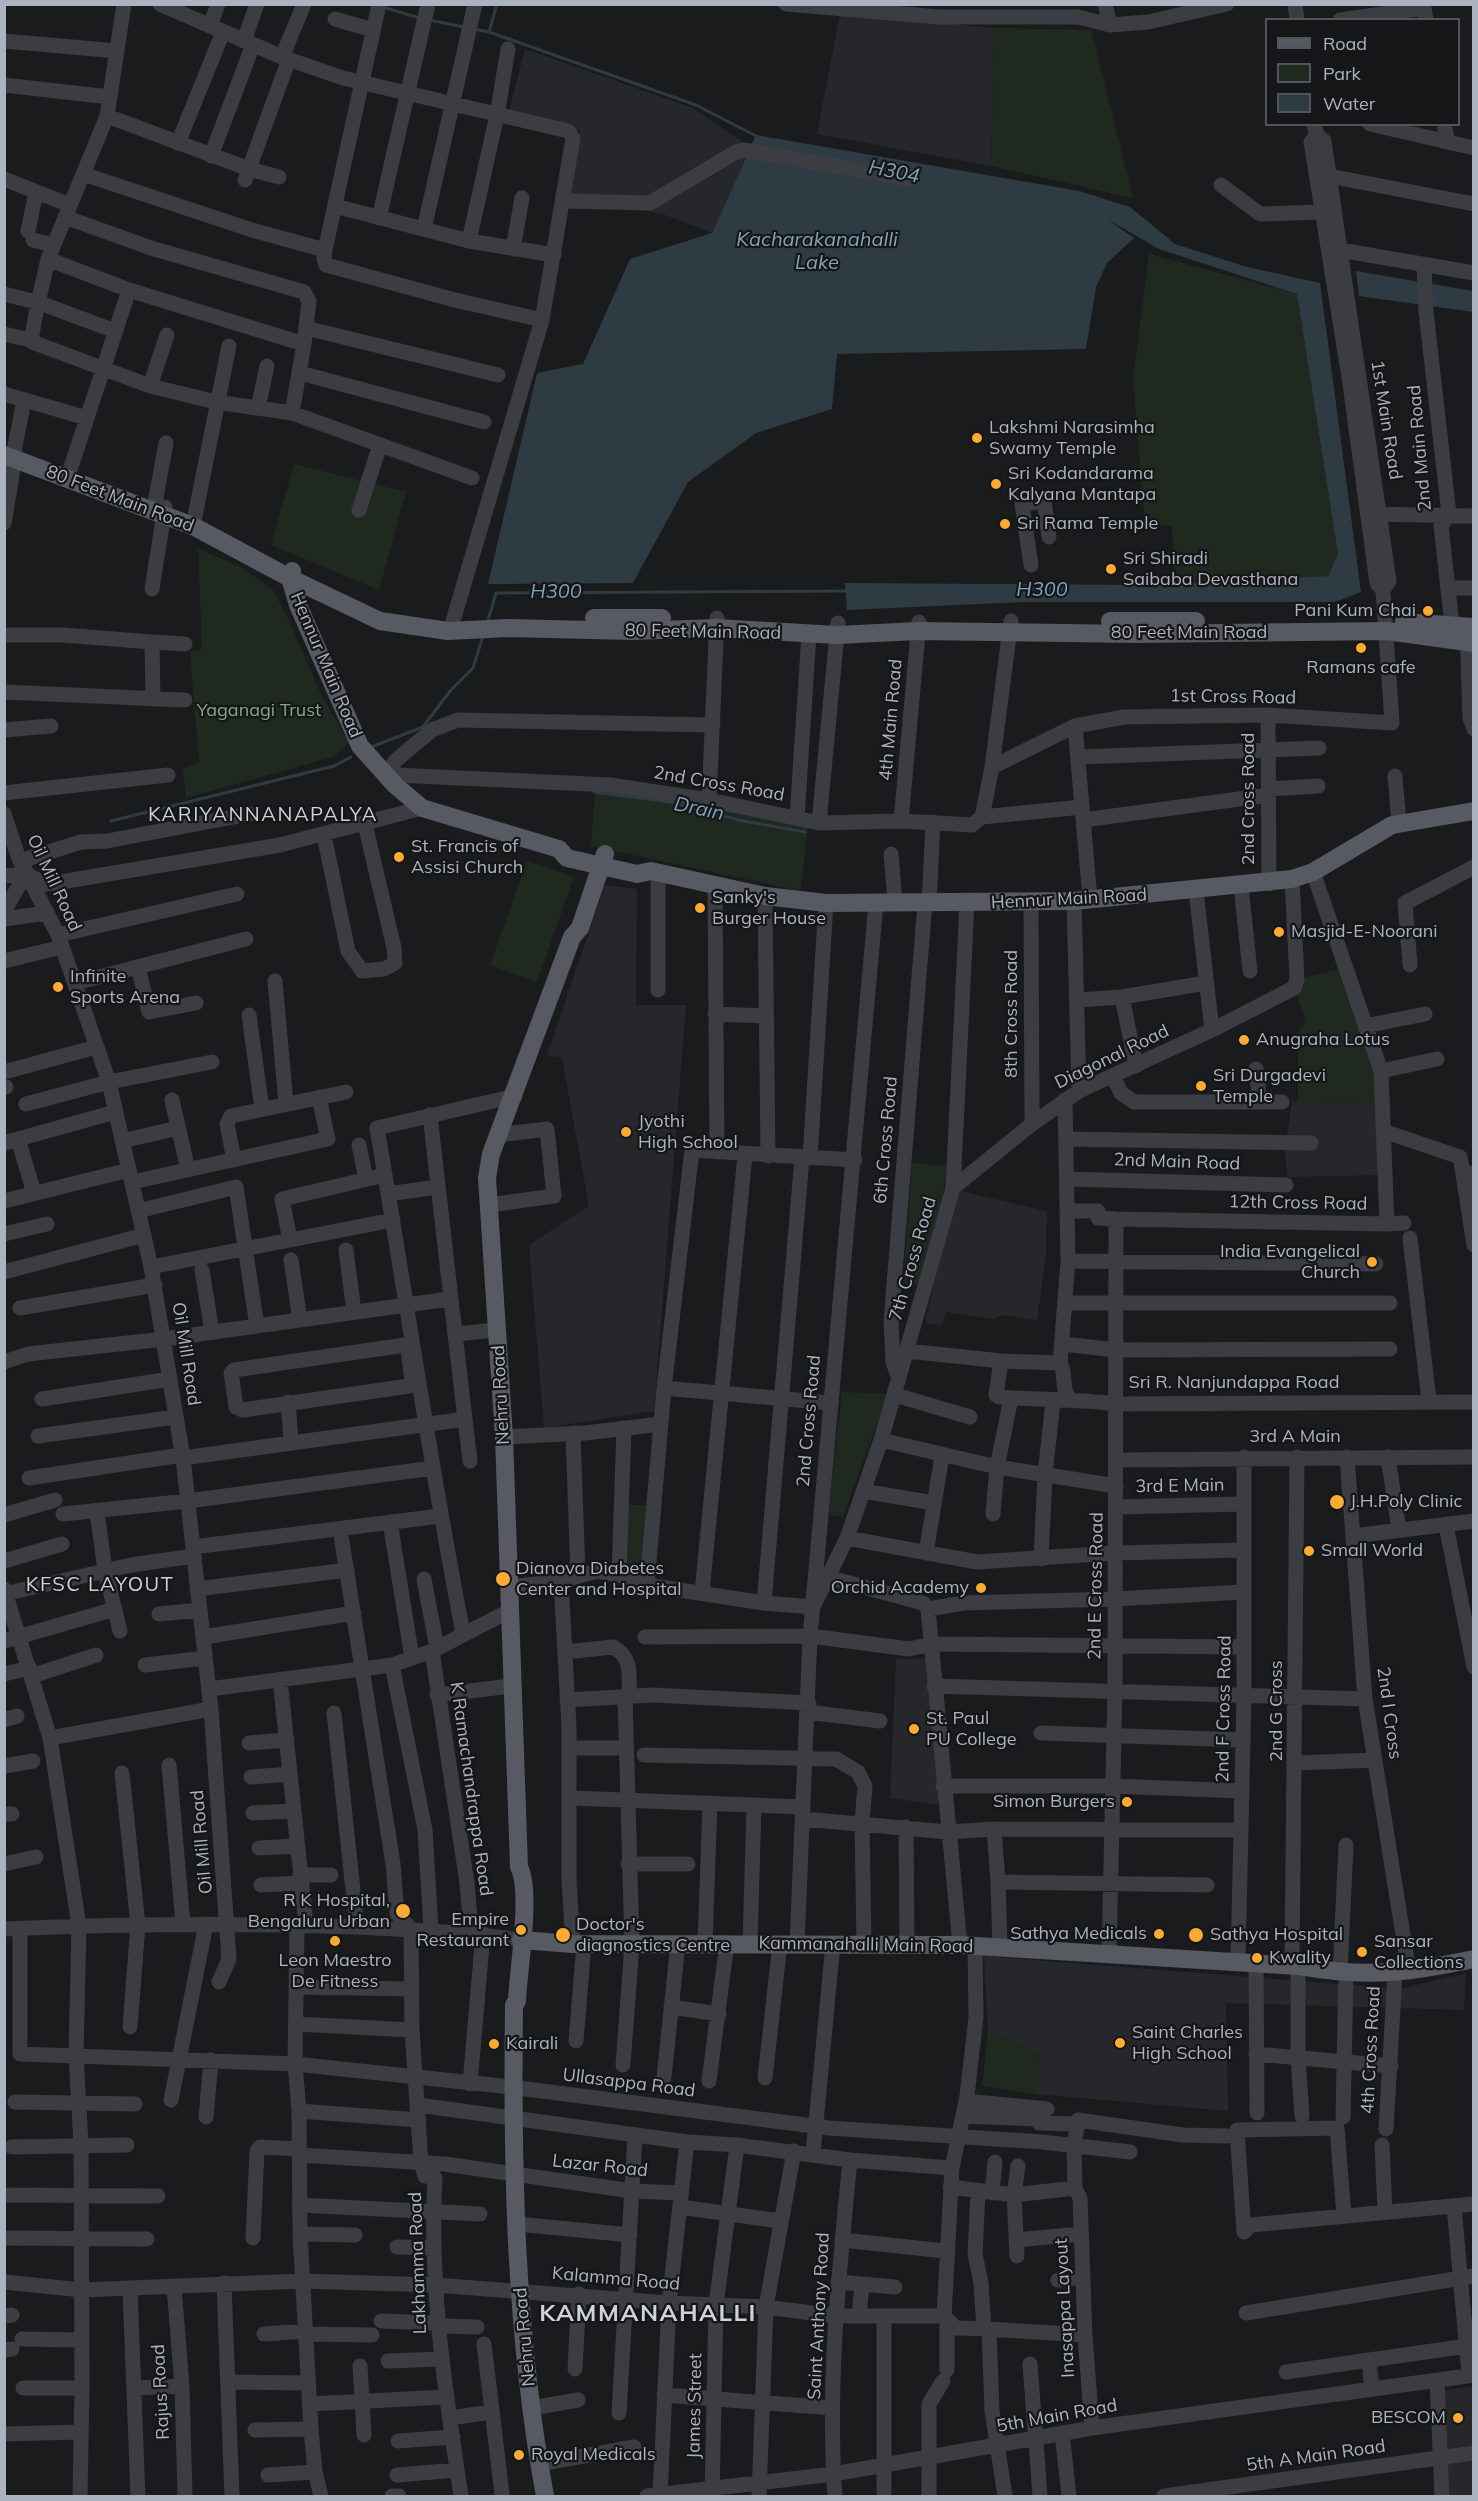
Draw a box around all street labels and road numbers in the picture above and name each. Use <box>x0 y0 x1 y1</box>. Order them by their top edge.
street label: 1st Main Road <box>1366 359 1406 481</box>
street label: 2nd Main Road <box>1404 384 1436 512</box>
street label: 80 Feet Main Road <box>43 461 197 537</box>
street label: Hennur Main Road <box>286 589 366 741</box>
street label: 80 Feet Main Road <box>625 620 781 644</box>
street label: 80 Feet Main Road <box>1111 622 1267 644</box>
street label: 4th Main Road <box>875 658 907 782</box>
street label: 1st Cross Road <box>1170 685 1296 709</box>
street label: 2nd Cross Road <box>1238 733 1260 865</box>
street label: 2nd Cross Road <box>652 762 786 806</box>
street label: Oil Mill Road <box>22 831 86 935</box>
street label: Hennur Main Road <box>990 884 1148 914</box>
street label: 8th Cross Road <box>1001 950 1023 1078</box>
street label: Diagonal Road <box>1051 1020 1173 1094</box>
street label: 6th Cross Road <box>870 1075 902 1205</box>
street label: 2nd Main Road <box>1113 1149 1241 1175</box>
street label: 12th Cross Road <box>1228 1191 1368 1215</box>
street label: 7th Cross Road <box>885 1194 941 1324</box>
street label: Oil Mill Road <box>167 1301 205 1407</box>
street label: Nehru Road <box>488 1345 514 1445</box>
street label: 2nd Cross Road <box>792 1354 826 1488</box>
street label: Sri R. Nanjundappa Road <box>1129 1372 1339 1394</box>
street label: 3rd A Main <box>1249 1426 1341 1448</box>
street label: 3rd E Main <box>1135 1474 1225 1498</box>
street label: 2nd E Cross Road <box>1084 1512 1108 1660</box>
street label: 2nd F Cross Road <box>1212 1635 1236 1783</box>
street label: 2nd G Cross <box>1266 1660 1288 1762</box>
street label: 2nd I Cross <box>1372 1665 1406 1761</box>
street label: K Ramachandrappa Road <box>445 1681 497 1897</box>
street label: Oil Mill Road <box>187 1789 217 1895</box>
street label: Kammanahalli Main Road <box>758 1932 974 1958</box>
street label: 4th Cross Road <box>1357 1986 1385 2114</box>
street label: Ullasappa Road <box>561 2064 697 2102</box>
street label: Lazar Road <box>551 2150 649 2182</box>
street label: Lakhamma Road <box>405 2191 431 2335</box>
street label: Saint Anthony Road <box>804 2232 834 2400</box>
street label: Inasappa Layout <box>1051 2238 1079 2378</box>
street label: Kalamma Road <box>551 2263 681 2295</box>
street label: Nehru Road <box>510 2286 540 2388</box>
street label: Rajus Road <box>148 2344 174 2440</box>
street label: James Street <box>683 2353 707 2459</box>
street label: 5th Main Road <box>995 2395 1119 2437</box>
street label: 5th A Main Road <box>1245 2436 1387 2476</box>

